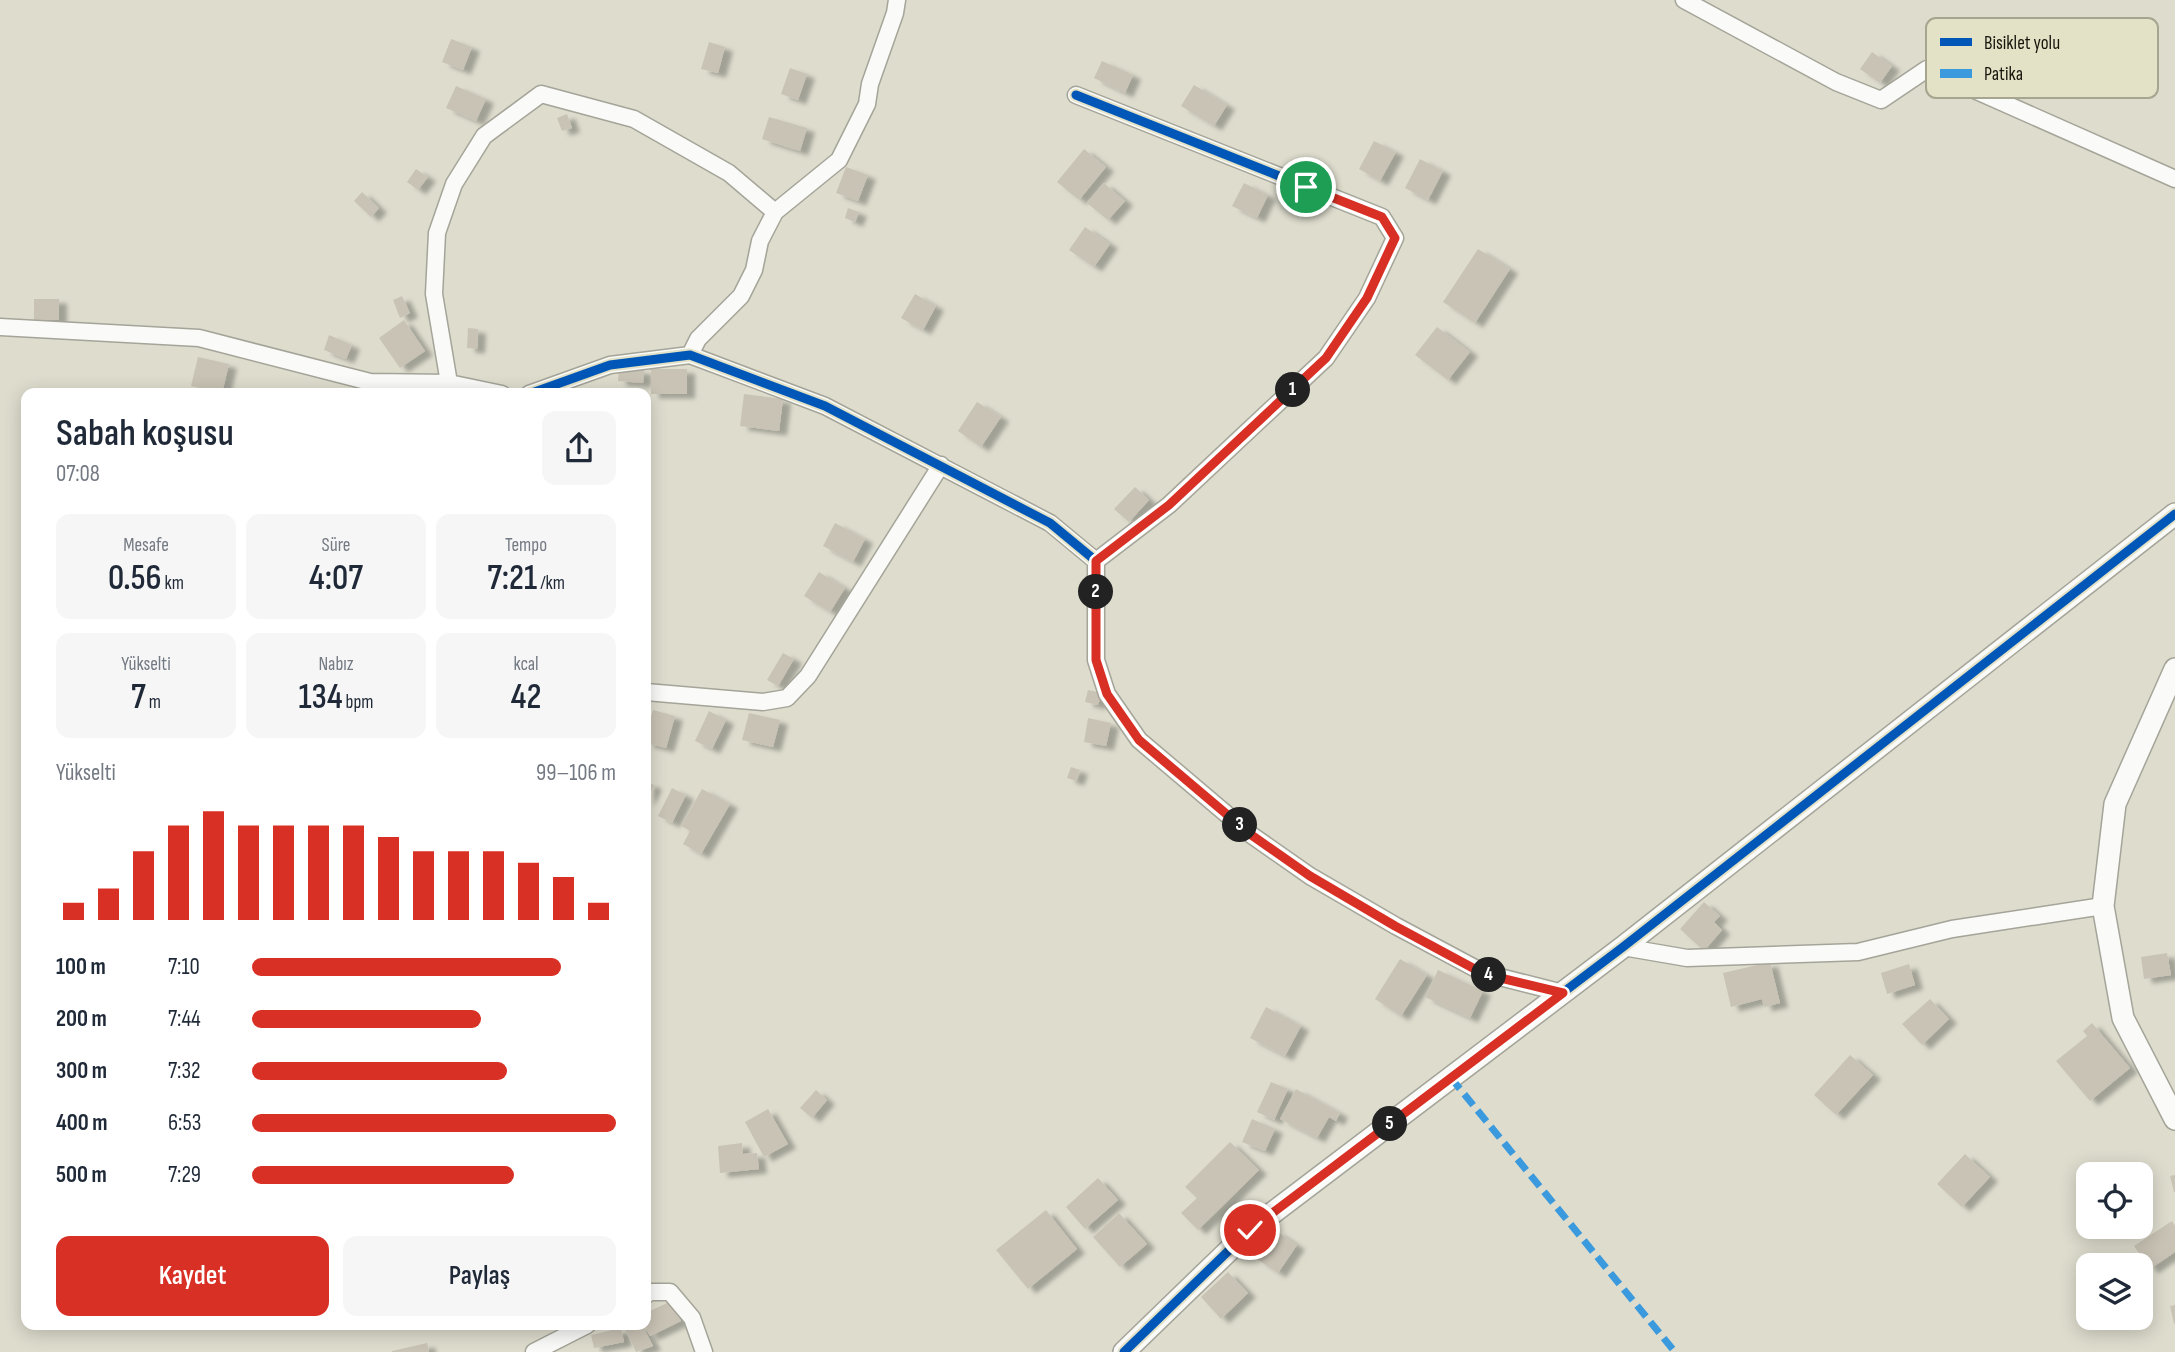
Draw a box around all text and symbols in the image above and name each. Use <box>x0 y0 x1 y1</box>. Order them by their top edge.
legend <box>1926 18 2158 98</box>
text: Bisiklet yolu <box>1984 32 2060 55</box>
text: Patika <box>1984 63 2023 86</box>
pin <box>1276 157 1336 217</box>
icon: arrive <box>1287 168 1325 206</box>
pin: 1 <box>1276 372 1310 408</box>
text: 1 <box>1289 378 1296 401</box>
text: Sabah koşusu <box>56 411 234 456</box>
button: share <box>542 411 616 485</box>
text: 07:08 <box>56 460 100 488</box>
text: Mesafe <box>123 534 169 557</box>
text: Süre <box>322 534 350 557</box>
text: Tempo <box>505 534 547 557</box>
text: 0.56 <box>108 557 161 600</box>
text: 4:07 <box>309 557 363 600</box>
text: 7:21 <box>487 557 537 600</box>
text: km <box>161 572 184 595</box>
text: /km <box>537 572 565 595</box>
pin: 2 <box>1078 574 1114 610</box>
text: 2 <box>1091 580 1100 603</box>
text: Yükselti <box>121 653 171 676</box>
text: Nabız <box>318 653 354 676</box>
text: kcal <box>513 653 539 676</box>
text: 7 <box>131 676 146 719</box>
text: 134 <box>299 676 343 719</box>
text: 42 <box>511 676 541 719</box>
text: m <box>146 691 161 714</box>
text: bpm <box>343 691 374 714</box>
text: Yükselti <box>56 759 116 787</box>
text: 99–106 m <box>536 759 616 787</box>
pin: 3 <box>1222 808 1258 842</box>
text: 3 <box>1235 813 1244 836</box>
text: 100 m <box>56 953 106 981</box>
text: 7:10 <box>168 953 200 981</box>
pin: 4 <box>1472 958 1506 992</box>
text: 4 <box>1484 963 1493 986</box>
text: 200 m <box>56 1005 107 1033</box>
text: 7:44 <box>168 1005 201 1033</box>
text: 300 m <box>56 1057 107 1085</box>
text: 7:32 <box>168 1057 201 1085</box>
pin: 5 <box>1372 1106 1408 1142</box>
text: 400 m <box>56 1109 107 1137</box>
text: 6:53 <box>168 1109 201 1137</box>
text: 5 <box>1385 1112 1394 1135</box>
text: 500 m <box>56 1161 107 1189</box>
text: 7:29 <box>168 1161 201 1189</box>
map controls <box>2076 1162 2153 1330</box>
button: locate <box>2076 1162 2153 1239</box>
pin <box>1220 1200 1280 1260</box>
icon: check <box>1231 1211 1269 1249</box>
button: Kaydet <box>56 1236 329 1316</box>
button: Paylaş <box>343 1236 616 1316</box>
button: layers <box>2076 1253 2153 1330</box>

